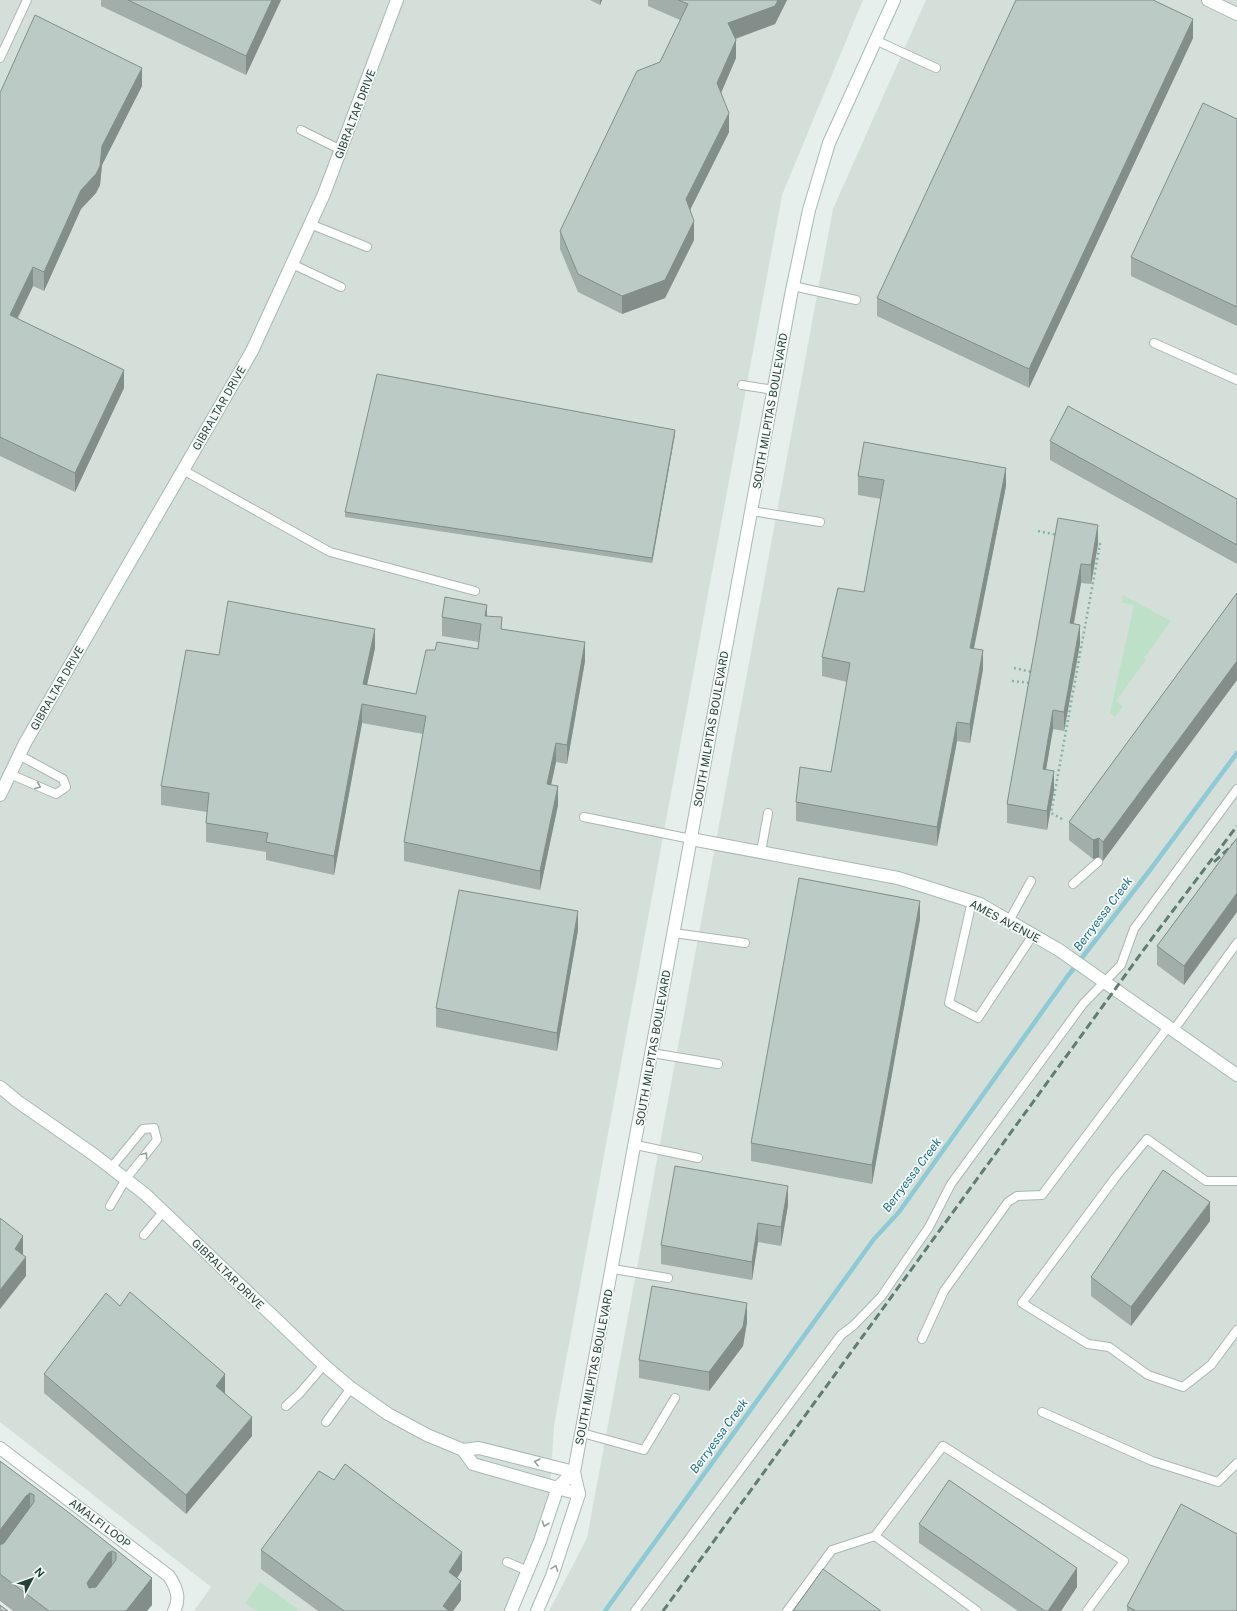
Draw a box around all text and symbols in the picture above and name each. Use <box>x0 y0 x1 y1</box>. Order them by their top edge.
street label: GIBRALTAR DRIVE <box>332 67 378 161</box>
street label: SOUTH MILPITAS BOULEVARD <box>750 332 790 490</box>
street label: GIBRALTAR DRIVE <box>190 364 248 452</box>
street label: GIBRALTAR DRIVE <box>28 644 86 732</box>
street label: SOUTH MILPITAS BOULEVARD <box>691 650 731 808</box>
one-way arrow <box>34 781 42 789</box>
water label: Berryessa Creek <box>1071 874 1136 954</box>
street label: AMES AVENUE <box>968 897 1042 945</box>
street label: SOUTH MILPITAS BOULEVARD <box>633 969 673 1127</box>
water label: Berryessa Creek <box>880 1135 945 1215</box>
one-way arrow <box>140 1152 147 1159</box>
street label: GIBRALTAR DRIVE <box>190 1237 267 1311</box>
street label: SOUTH MILPITAS BOULEVARD <box>573 1288 615 1446</box>
water label: Berryessa Creek <box>687 1395 751 1476</box>
one-way arrow <box>533 1459 540 1467</box>
street label: AMALFI LOOP <box>67 1496 133 1550</box>
one-way arrow <box>542 1520 550 1527</box>
north arrow <box>12 1559 52 1599</box>
one-way arrow <box>551 1564 559 1571</box>
text: N <box>32 1565 47 1580</box>

